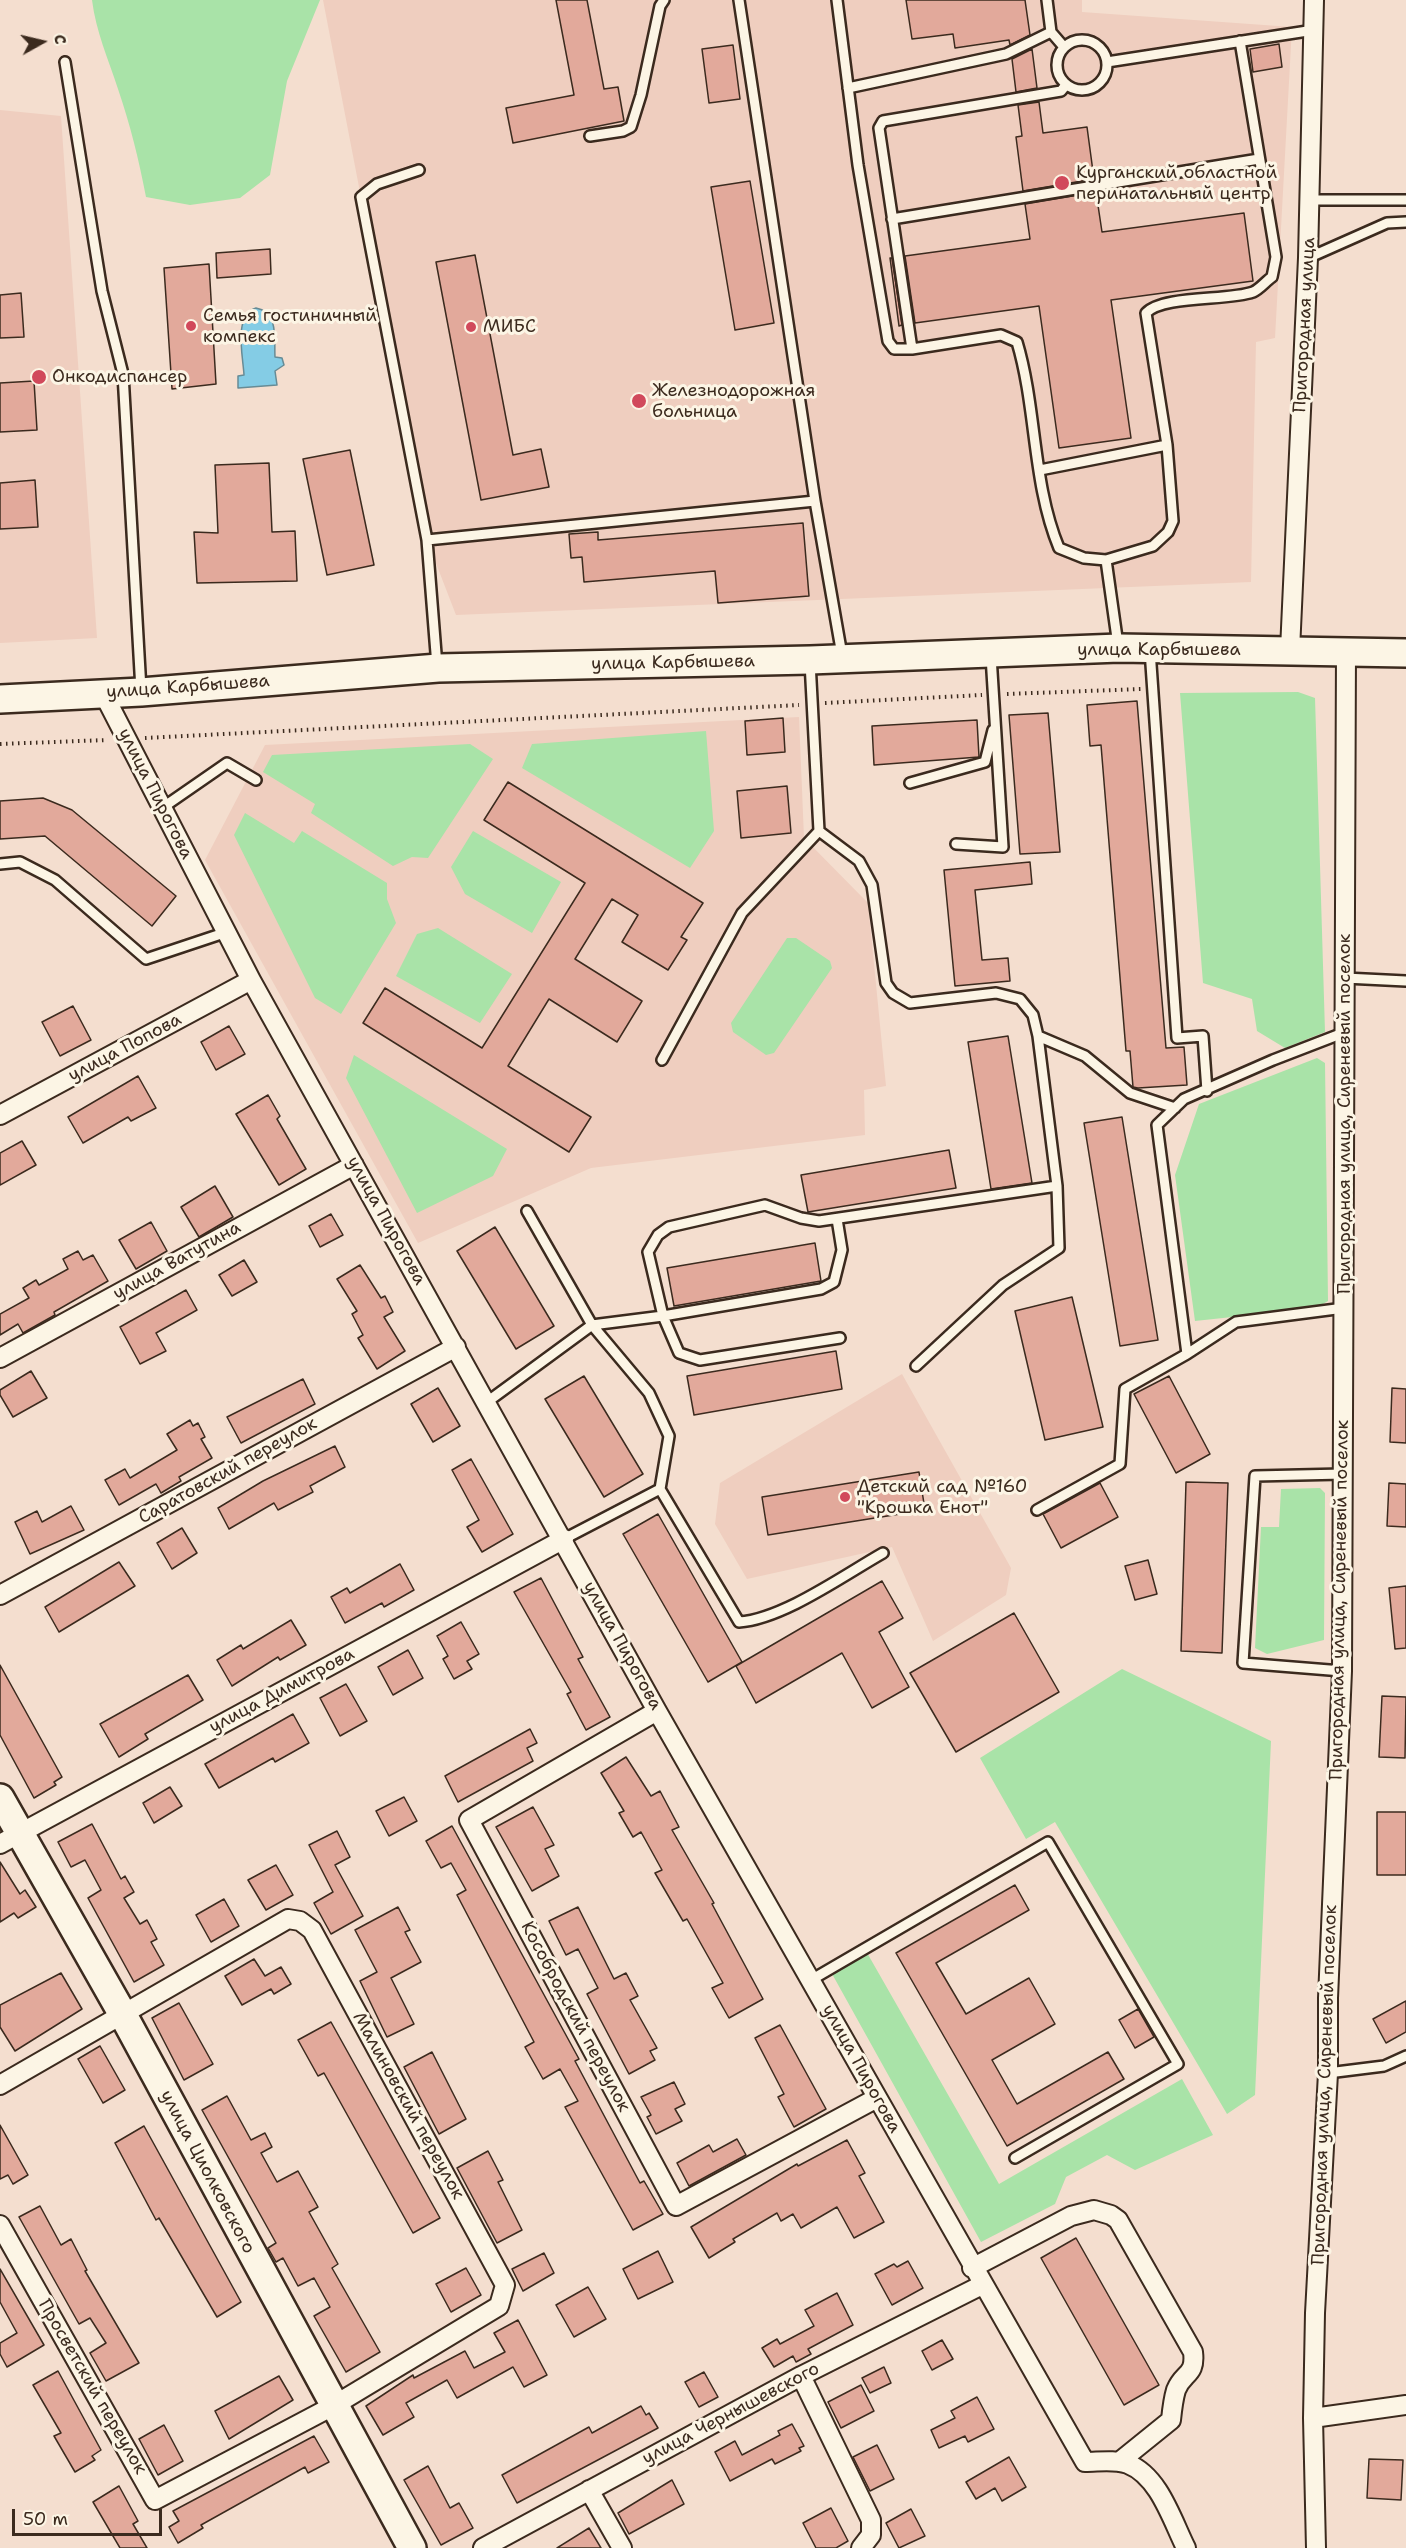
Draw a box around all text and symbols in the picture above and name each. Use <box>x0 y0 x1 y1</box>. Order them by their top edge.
north arrow <box>12 12 72 72</box>
text: С <box>49 33 71 46</box>
place label: Курганский областной перинатальный центр <box>1076 162 1277 204</box>
marker: Курганский областной перинатальный центр <box>1053 174 1071 192</box>
street label: Пригородная улица <box>1290 237 1320 413</box>
place label: Семья гостиничный компекс <box>203 305 377 348</box>
place label: МИБС <box>483 316 536 338</box>
marker: Семья гостиничный компекс <box>184 319 198 333</box>
marker: МИБС <box>464 320 478 334</box>
place label: Онкодиспансер <box>52 366 187 388</box>
marker: Онкодиспансер <box>30 368 48 386</box>
place label: Железнодорожная больница <box>652 380 815 422</box>
marker: Железнодорожная больница <box>630 392 648 410</box>
street label: улица Карбышева <box>1077 639 1241 661</box>
street label: улица Карбышева <box>591 651 755 675</box>
street label: улица Карбышева <box>106 671 270 703</box>
street label: улица Пирогова <box>113 725 197 863</box>
street label: Пригородная улица, Сиреневый поселок <box>1334 934 1356 1294</box>
street label: улица Попова <box>65 1009 185 1087</box>
street label: улица Пирогова <box>342 1153 430 1289</box>
street label: улица Ватутина <box>109 1217 245 1305</box>
street label: Саратовский переулок <box>135 1413 321 1529</box>
street label: Пригородная улица, Сиреневый поселок <box>1326 1420 1354 1780</box>
place label: Детский сад №160 "Крошка Енот" <box>857 1476 1027 1518</box>
marker: Детский сад №160 "Крошка Енот" <box>838 1490 852 1504</box>
street label: улица Пирогова <box>578 1578 666 1714</box>
street label: улица Димитрова <box>206 1644 358 1738</box>
street label: Пригородная улица, Сиреневый поселок <box>1308 1904 1342 2266</box>
street label: Кособродский переулок <box>516 1918 634 2116</box>
street label: улица Пирогова <box>817 2001 905 2137</box>
street label: Малиновский переулок <box>348 2009 468 2203</box>
street label: улица Циолковского <box>155 2087 259 2257</box>
street label: Просветский переулок <box>33 2296 151 2478</box>
street label: улица Чернышевского <box>639 2358 823 2470</box>
scale bar <box>15 2497 165 2535</box>
text: 50 m <box>23 2507 68 2531</box>

